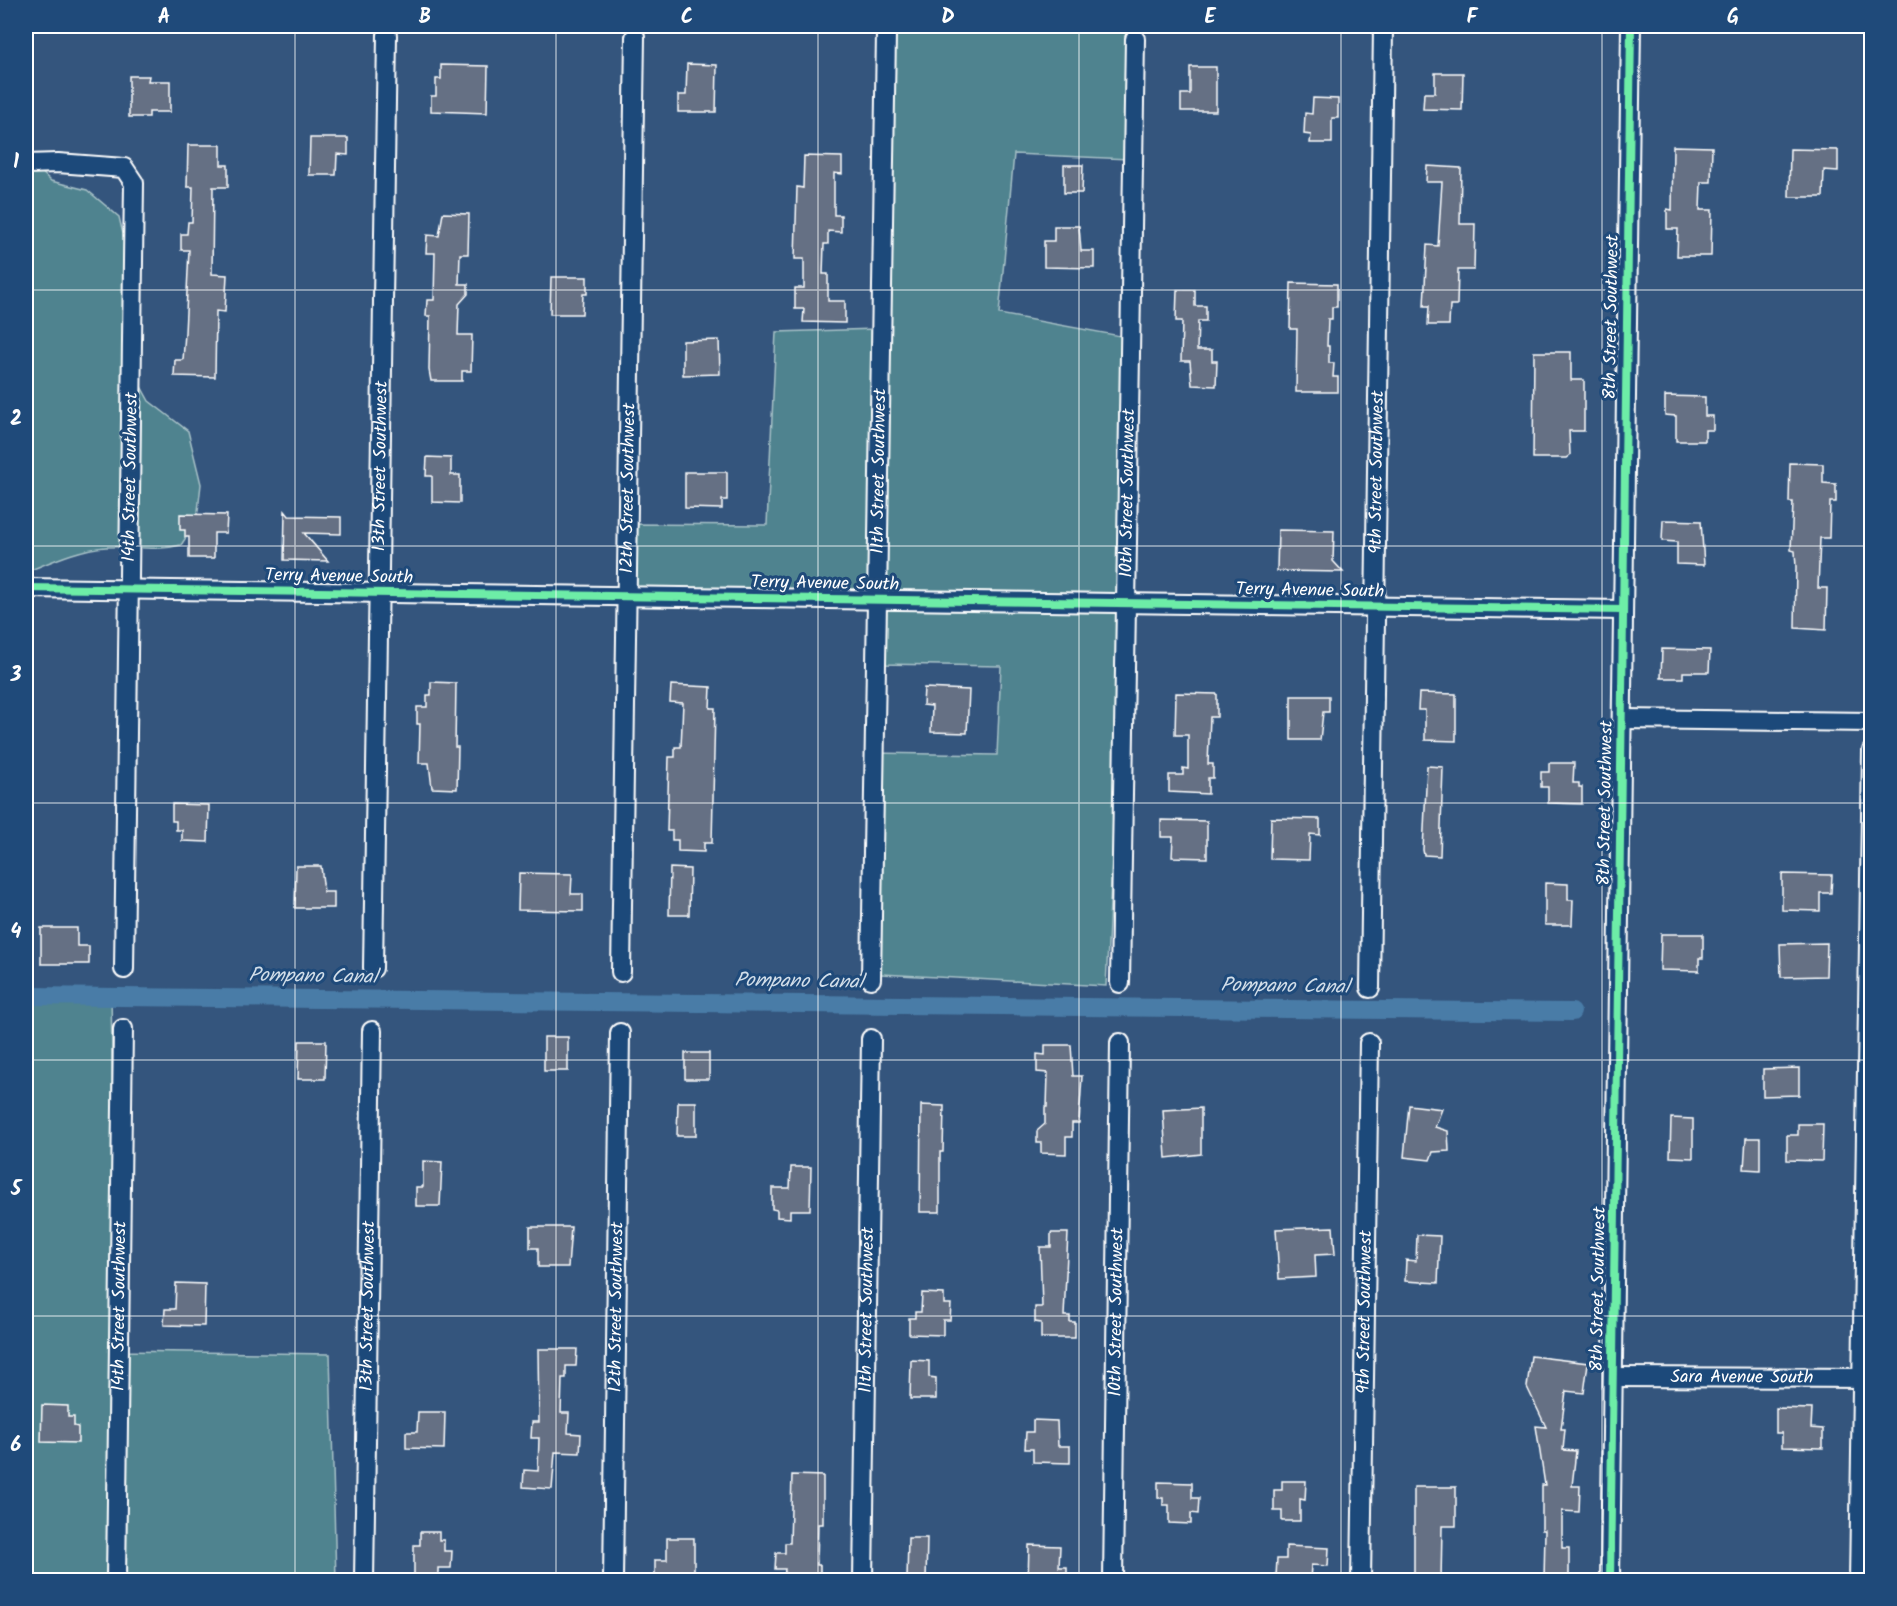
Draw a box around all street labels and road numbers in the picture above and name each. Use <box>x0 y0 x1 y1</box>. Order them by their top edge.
street label: 8th Street Southwest <box>1596 233 1628 400</box>
street label: 13th Street Southwest <box>365 380 396 552</box>
street label: 11th Street Southwest <box>863 387 895 554</box>
street label: 9th Street Southwest <box>1361 389 1393 554</box>
street label: 14th Street Southwest <box>115 391 147 562</box>
street label: 12th Street Southwest <box>612 401 644 574</box>
street label: 10th Street Southwest <box>1112 407 1144 578</box>
street label: Terry Avenue South <box>265 561 413 593</box>
street label: Terry Avenue South <box>751 568 899 600</box>
street label: Terry Avenue South <box>1236 575 1384 607</box>
street label: 8th Street Southwest <box>1590 719 1622 886</box>
street label: 8th Street Southwest <box>1583 1205 1615 1372</box>
street label: 14th Street Southwest <box>104 1220 135 1391</box>
street label: 13th Street Southwest <box>352 1220 384 1392</box>
street label: 12th Street Southwest <box>601 1220 632 1393</box>
street label: 11th Street Southwest <box>851 1226 883 1393</box>
street label: 10th Street Southwest <box>1101 1226 1132 1397</box>
street label: 9th Street Southwest <box>1349 1229 1381 1394</box>
street label: Sara Avenue South <box>1670 1363 1814 1392</box>

